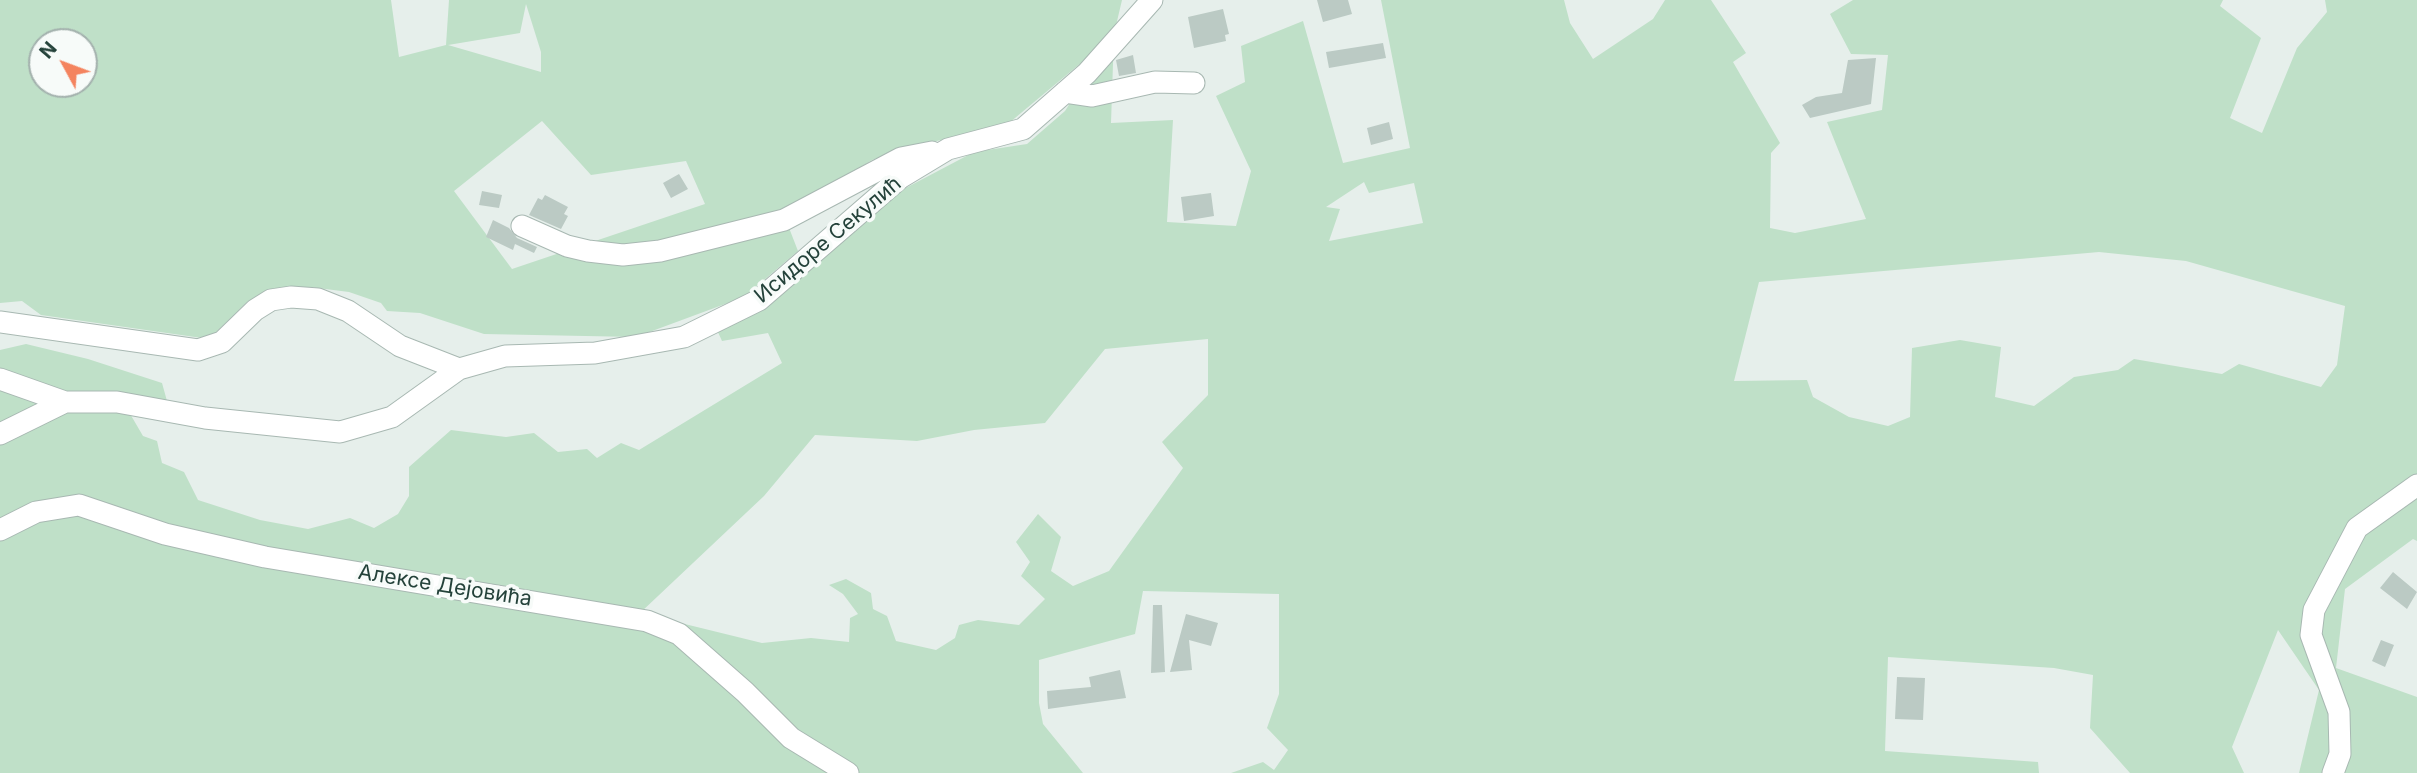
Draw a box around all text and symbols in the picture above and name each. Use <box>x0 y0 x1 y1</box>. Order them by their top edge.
north arrow <box>28 28 98 98</box>
text: N <box>35 37 62 63</box>
street label: Исидоре Секулић <box>750 171 906 309</box>
street label: Алексе Дејовића <box>356 560 534 612</box>

